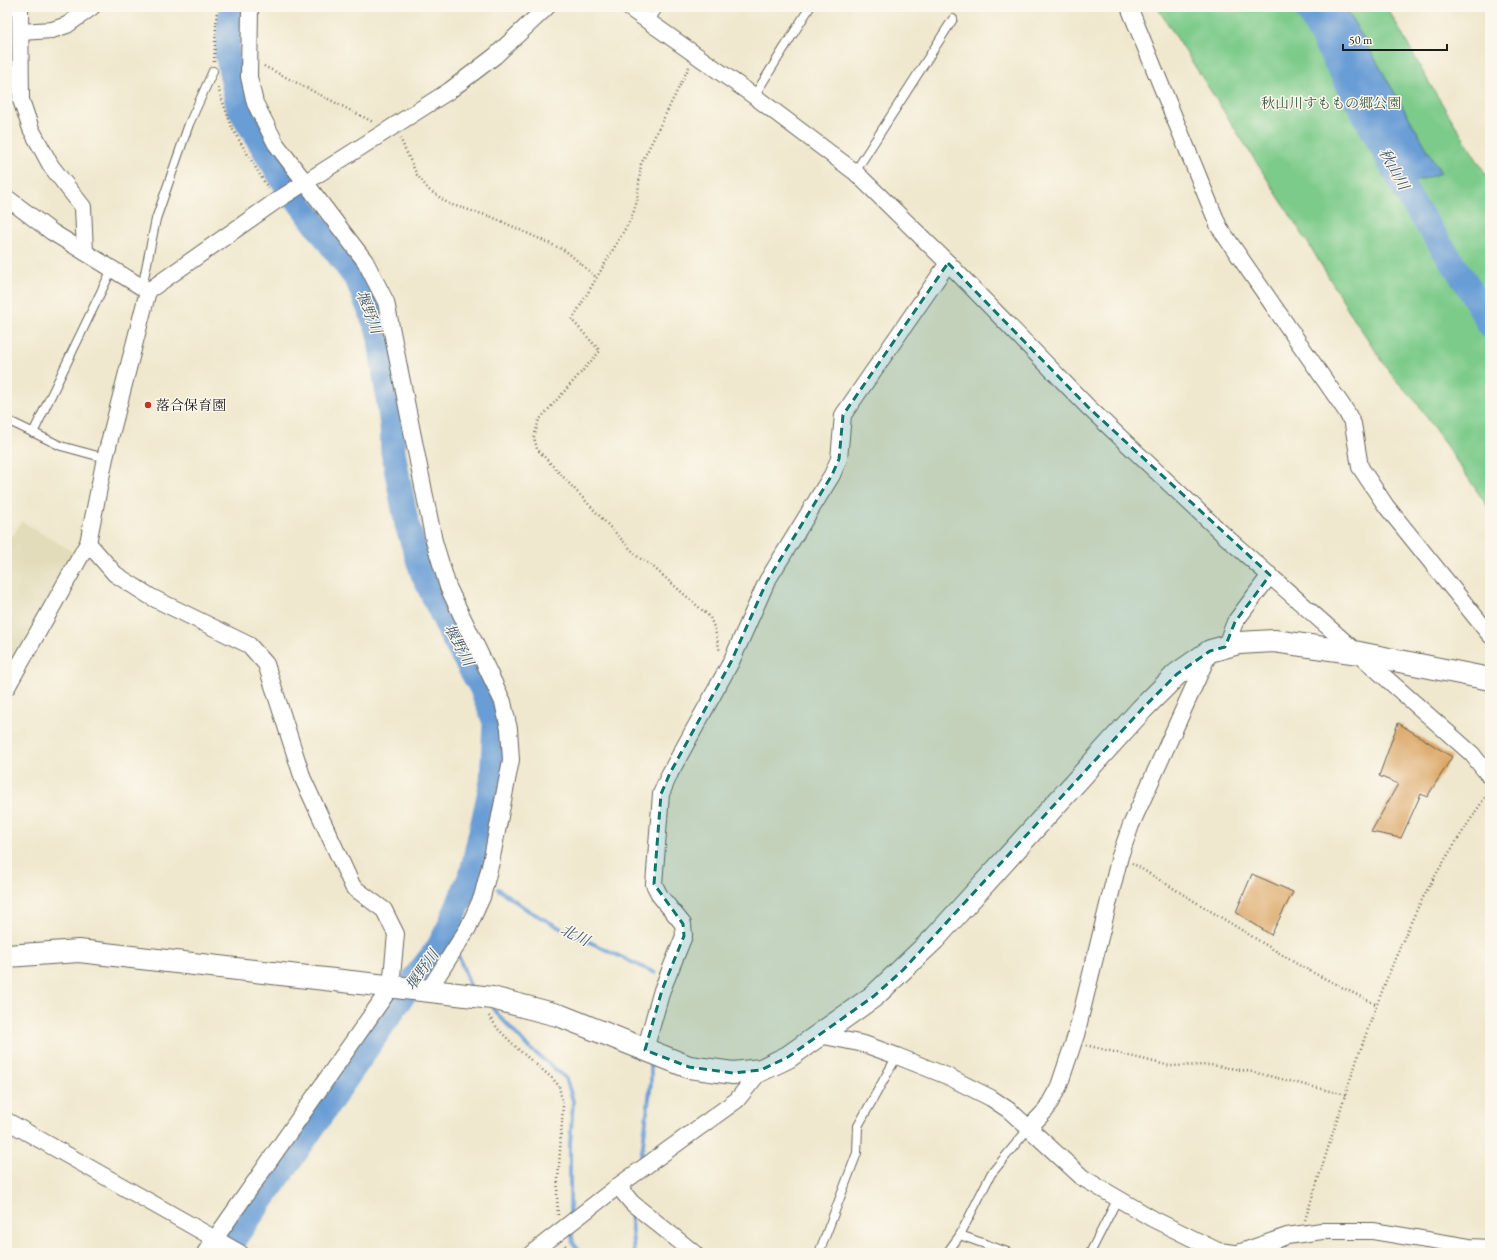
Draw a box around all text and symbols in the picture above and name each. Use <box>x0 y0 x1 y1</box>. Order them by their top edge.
scale bar <box>1343 26 1447 52</box>
text: 50 m <box>1349 32 1373 48</box>
park label: 秋山川すももの郷公園 <box>1261 94 1401 112</box>
water label: 秋山川 <box>1375 144 1415 195</box>
water label: 堰野川 <box>353 287 387 338</box>
place label: 落合保育園 <box>156 396 226 414</box>
marker: 落合保育園 <box>143 400 153 410</box>
water label: 堰野川 <box>440 620 479 671</box>
water label: 北川 <box>558 919 595 951</box>
water label: 堰野川 <box>401 944 443 994</box>

